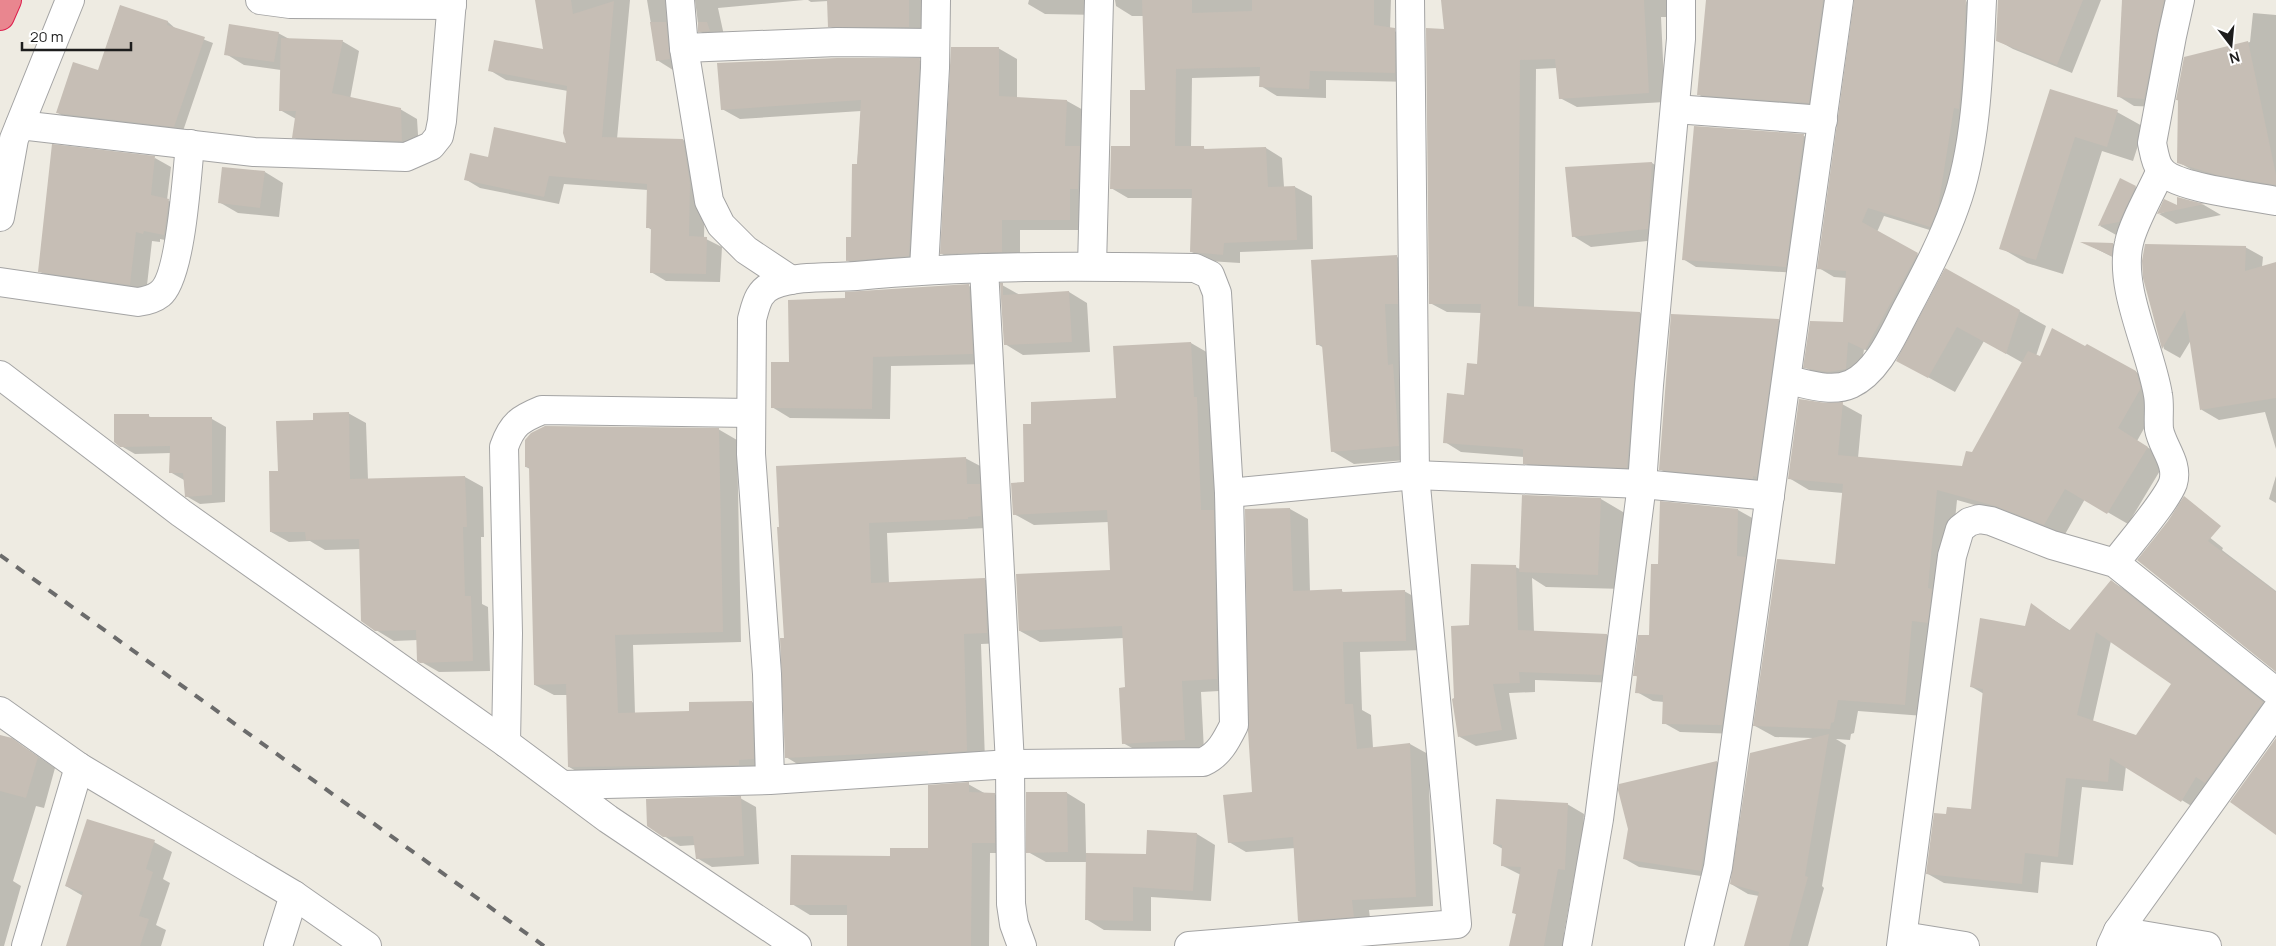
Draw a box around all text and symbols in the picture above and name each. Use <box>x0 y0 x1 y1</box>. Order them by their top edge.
scale bar <box>22 20 131 52</box>
north arrow <box>2206 20 2256 70</box>
text: 20 m <box>30 26 63 47</box>
text: N <box>2227 47 2242 68</box>

